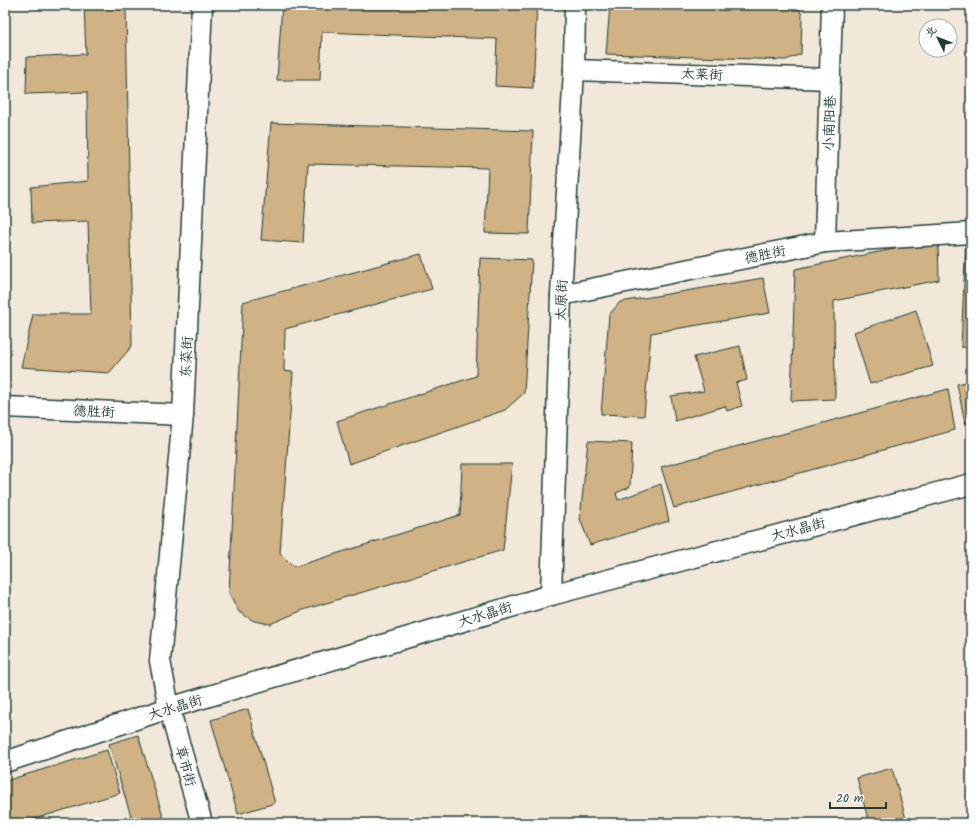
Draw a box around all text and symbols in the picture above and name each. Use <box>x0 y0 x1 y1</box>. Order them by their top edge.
north arrow <box>918 18 958 58</box>
text: 北 <box>921 22 942 42</box>
street label: 太莱街 <box>681 63 723 87</box>
street label: 小南阳巷 <box>818 94 842 151</box>
street label: 德胜街 <box>742 240 788 270</box>
street label: 太原街 <box>550 279 574 321</box>
street label: 东菜街 <box>175 336 199 379</box>
street label: 德胜街 <box>72 400 115 424</box>
street label: 大水晶街 <box>768 512 828 548</box>
street label: 大水晶街 <box>455 596 515 634</box>
street label: 大水晶街 <box>145 689 205 727</box>
street label: 草市街 <box>169 743 201 789</box>
scale bar <box>830 784 886 810</box>
text: 20 m <box>836 789 864 808</box>

